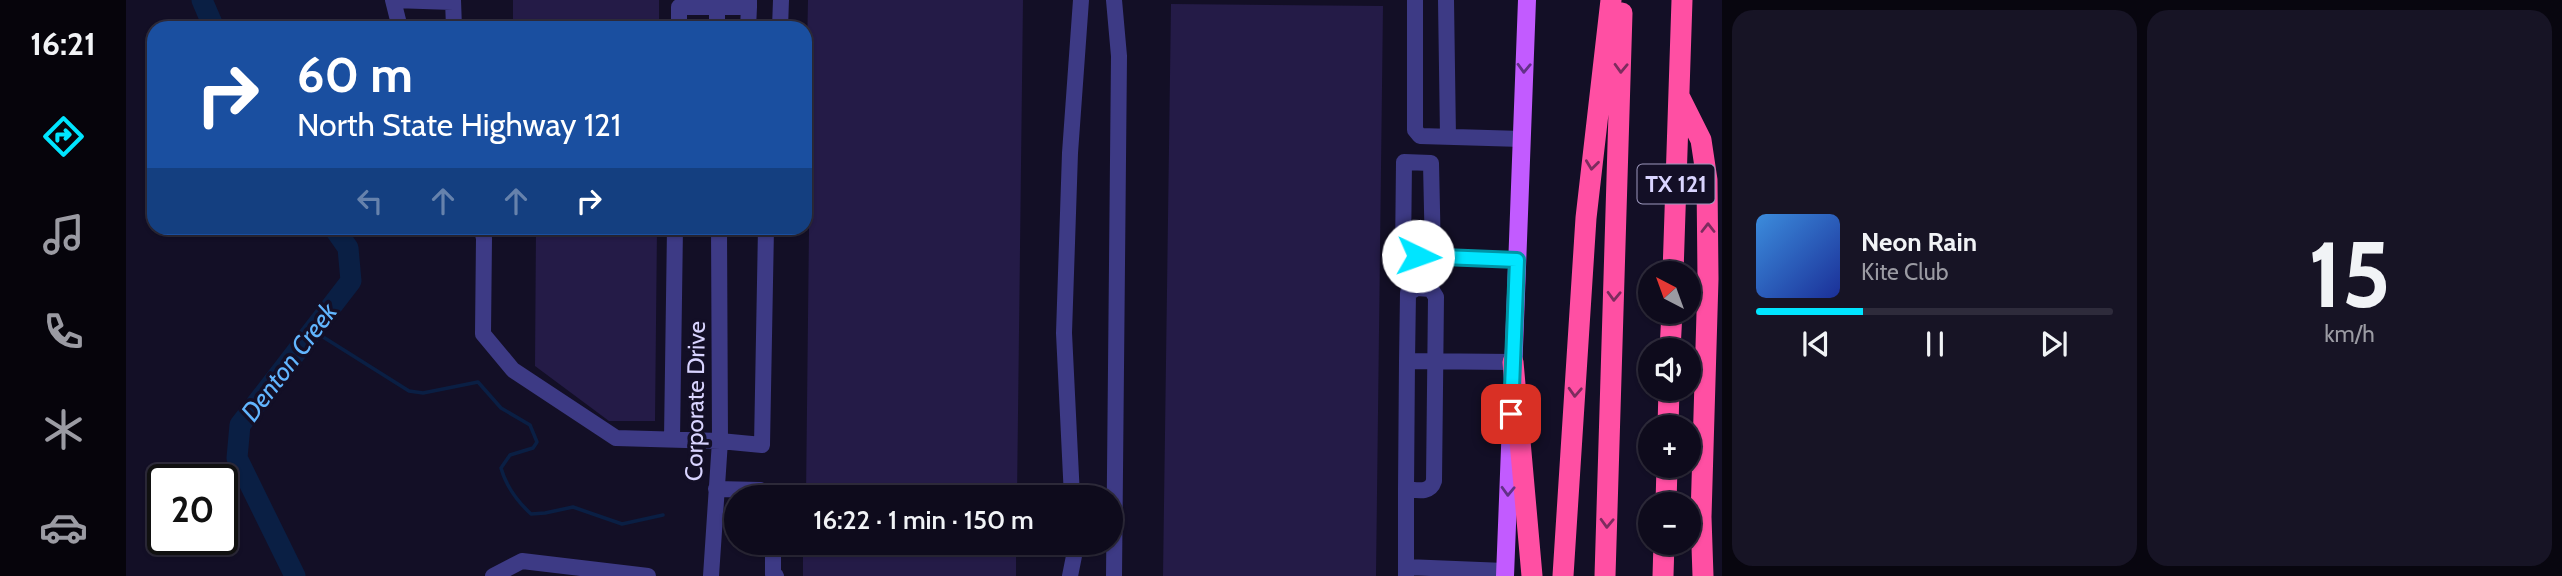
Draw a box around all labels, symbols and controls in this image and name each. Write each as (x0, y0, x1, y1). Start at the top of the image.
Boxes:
text: 16:21 (30, 24, 96, 63)
text: 60 m (297, 45, 413, 104)
icon: right (182, 49, 273, 140)
one-way arrow (1517, 63, 1532, 74)
one-way arrow (1613, 63, 1628, 74)
text: North State Highway 121 (297, 105, 621, 144)
icon: directions (39, 112, 88, 161)
one-way arrow (1585, 160, 1600, 171)
road number: TX 121 (1638, 164, 1714, 204)
icon: left (351, 182, 389, 220)
icon: ahead (424, 182, 462, 220)
icon: ahead (497, 182, 535, 220)
icon: right (570, 182, 608, 220)
icon: music (39, 210, 88, 259)
position arrow (1381, 219, 1455, 293)
text: 15 (2308, 219, 2391, 330)
one-way arrow (1700, 222, 1716, 232)
text: Neon Rain (1861, 226, 1977, 258)
text: Kite Club (1861, 258, 1948, 286)
north arrow (1638, 261, 1701, 324)
map controls (1638, 261, 1701, 555)
one-way arrow (1606, 290, 1621, 301)
water label: Denton Creek (234, 296, 344, 428)
icon: phone (39, 307, 88, 356)
text: km/h (2324, 320, 2375, 348)
street label: Corporate Drive (679, 321, 711, 481)
icon: previous (1797, 325, 1835, 363)
icon: pause (1916, 325, 1954, 363)
icon: next (2035, 325, 2073, 363)
button: sound (1638, 338, 1701, 401)
pin (1481, 384, 1541, 444)
one-way arrow (1568, 387, 1583, 398)
icon: arrive (1492, 395, 1530, 433)
icon: climate (39, 405, 88, 454)
button: + (1638, 415, 1701, 478)
speed limit sign: 20 (147, 464, 238, 555)
one-way arrow (1501, 486, 1516, 497)
button: − (1638, 492, 1701, 555)
icon: car (39, 503, 88, 552)
text: 16:22 · 1 min · 150 m (813, 504, 1034, 536)
one-way arrow (1599, 518, 1615, 529)

